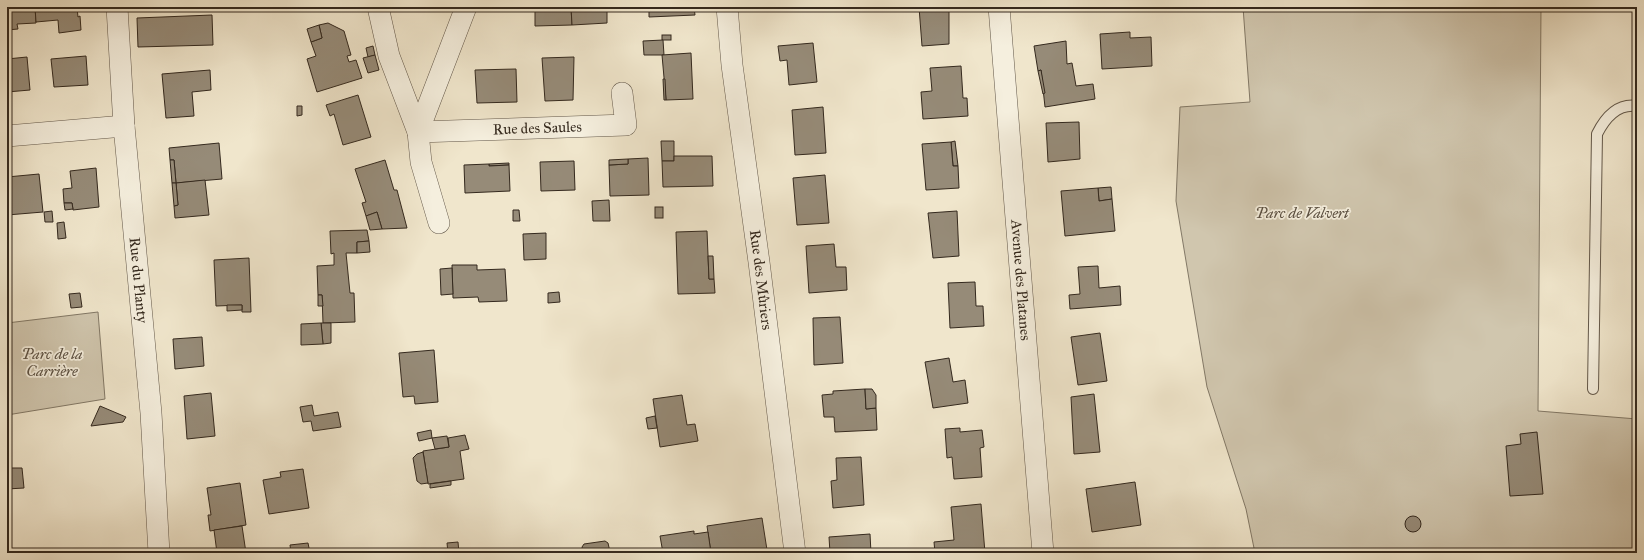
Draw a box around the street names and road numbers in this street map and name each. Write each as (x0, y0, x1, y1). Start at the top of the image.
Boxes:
street label: Rue des Saules (493, 117, 582, 138)
street label: Avenue des Platanes (1007, 218, 1035, 341)
street label: Rue des Mûriers (746, 229, 776, 331)
street label: Rue du Planty (126, 236, 152, 325)

